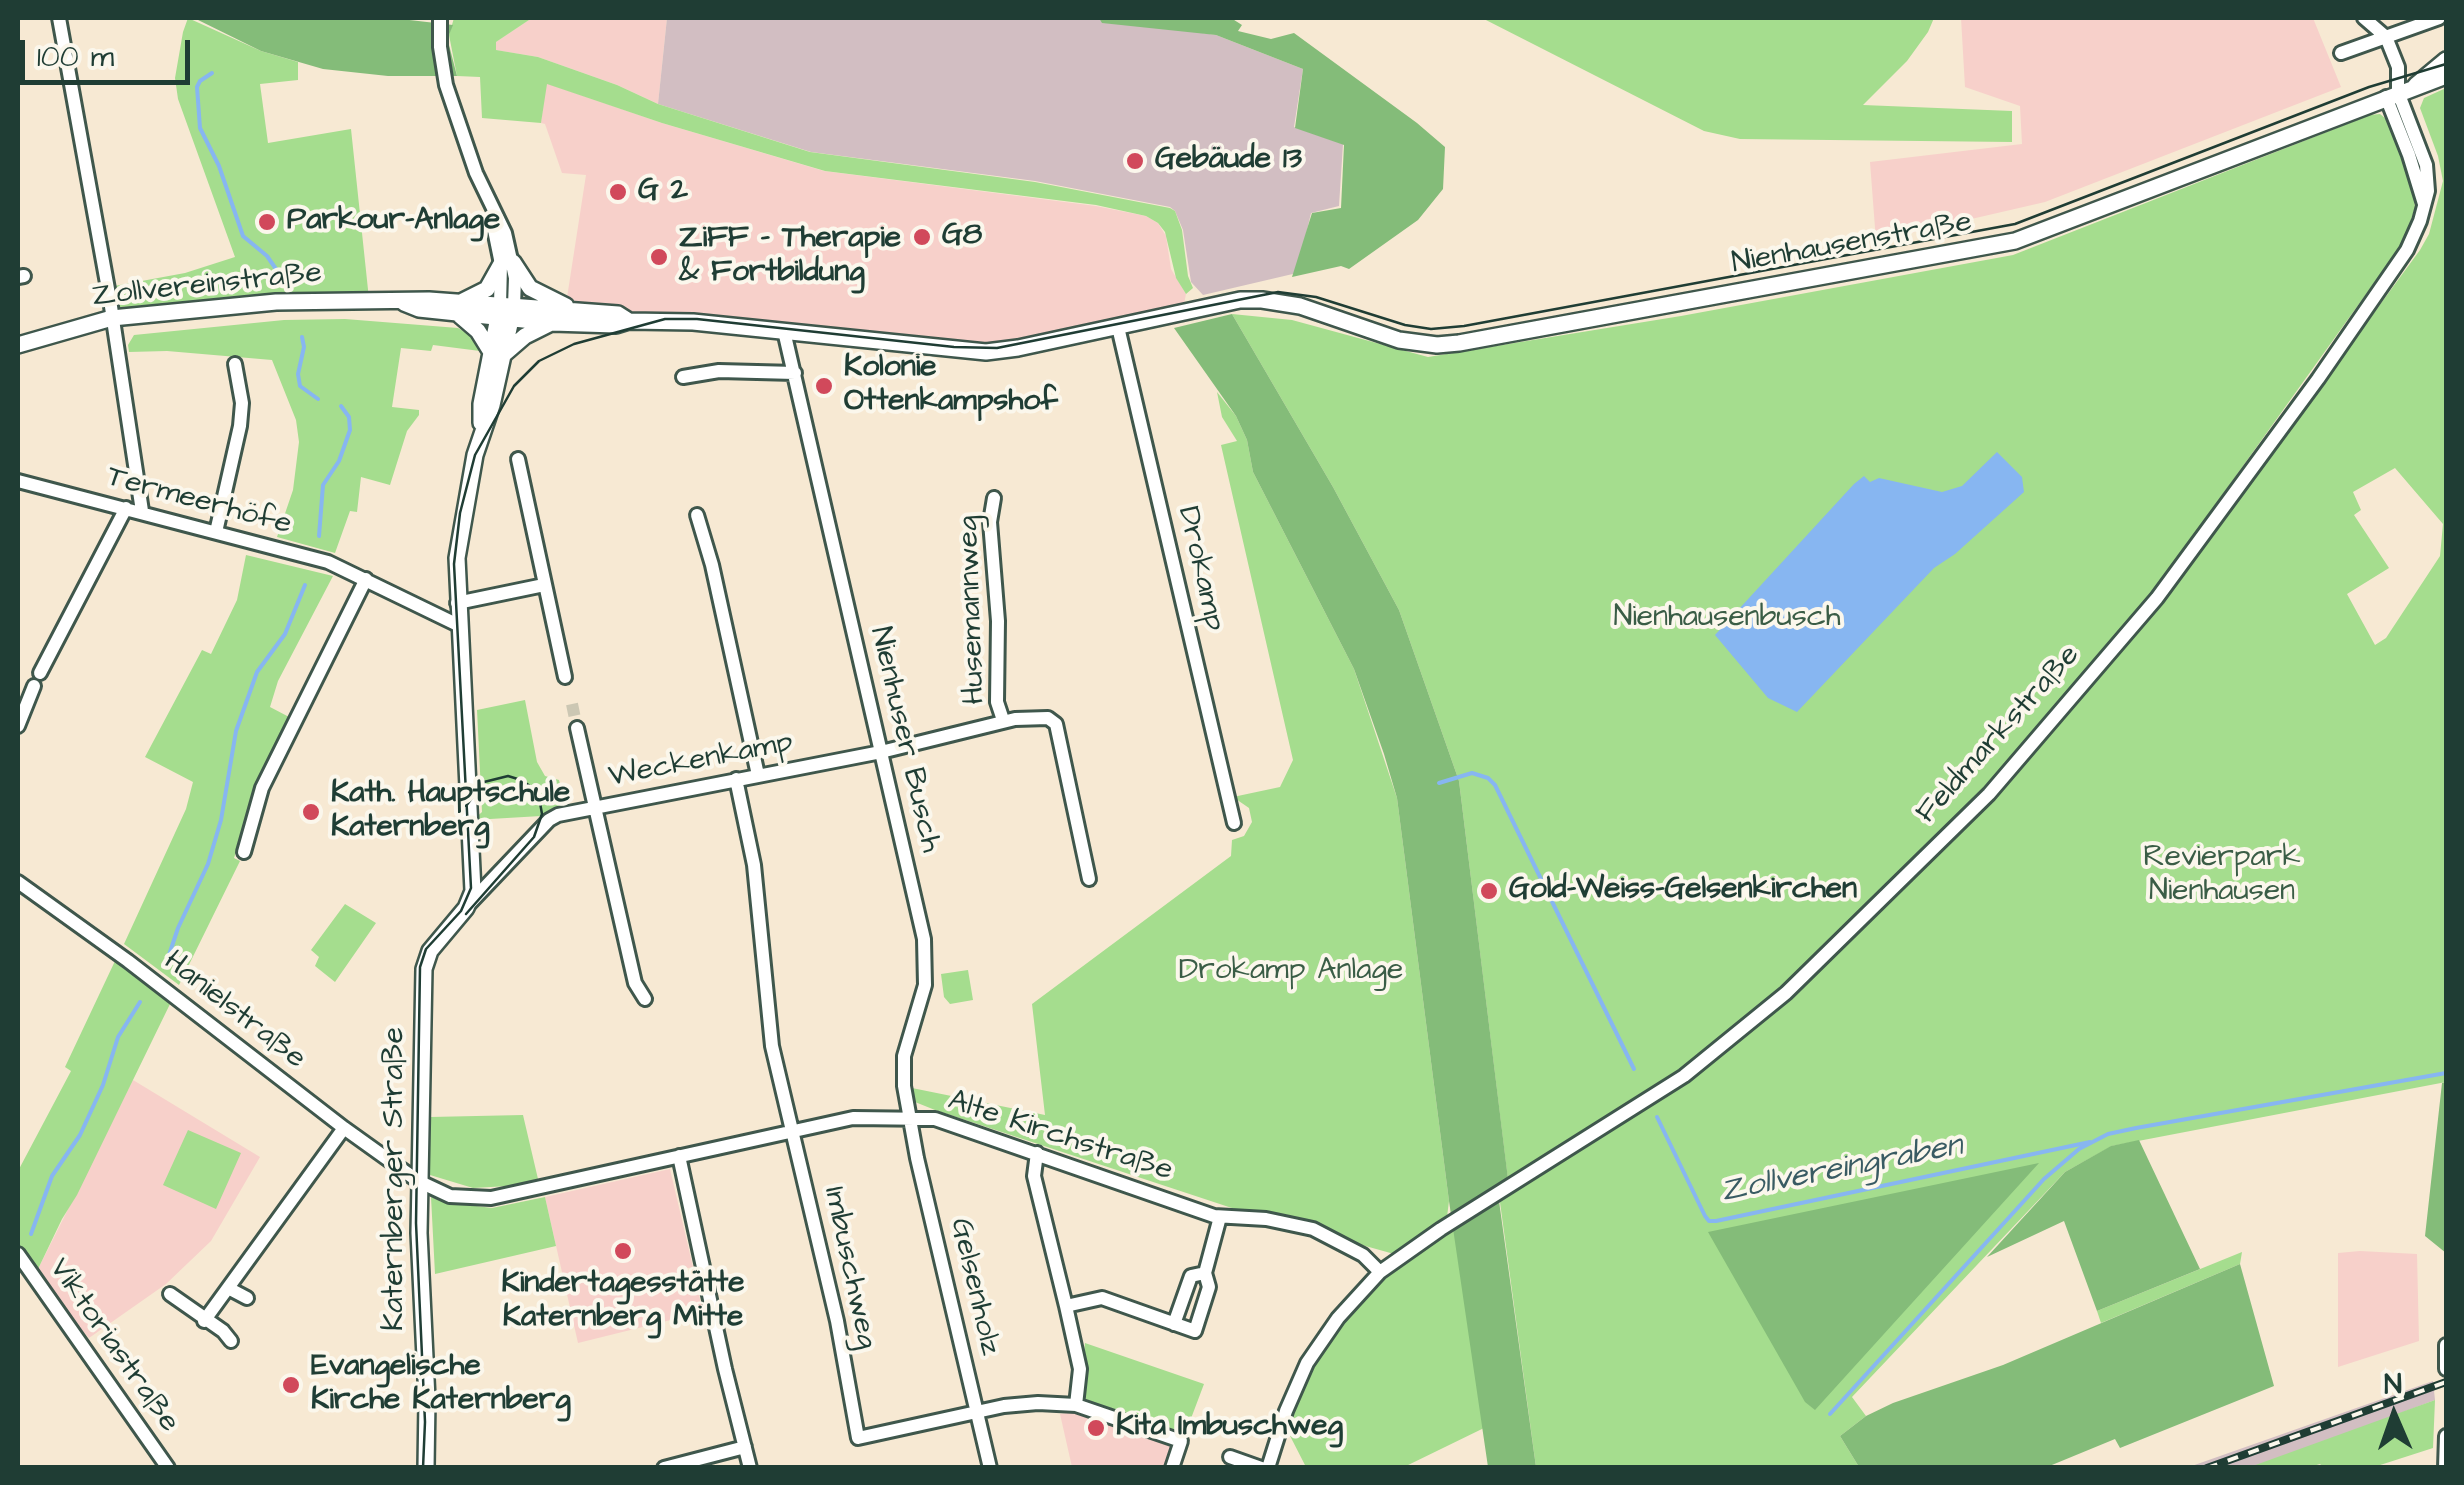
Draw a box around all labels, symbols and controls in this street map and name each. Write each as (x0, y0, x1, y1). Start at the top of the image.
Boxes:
scale bar (25, 20, 195, 82)
text: 100 m (37, 36, 114, 78)
place label: Gebäude 13 (1155, 143, 1302, 179)
marker: Gebäude 13 (1124, 150, 1146, 172)
place label: G 2 (638, 174, 688, 210)
marker: G 2 (607, 181, 629, 203)
place label: Parkour-Anlage (287, 204, 500, 240)
street label: Nienhausenstraße (1729, 205, 1975, 283)
marker: Parkour-Anlage (256, 211, 278, 233)
place label: G8 (942, 219, 982, 255)
place label: ZiFF - Therapie & Fortbildung (679, 222, 901, 292)
marker: G8 (911, 226, 933, 248)
marker: ZiFF - Therapie & Fortbildung (648, 246, 670, 268)
street label: Zollvereinstraße (90, 256, 324, 316)
place label: Kolonie Ottenkampshof (844, 351, 1058, 422)
marker: Kolonie Ottenkampshof (813, 375, 835, 397)
street label: Termeerhöfe (103, 460, 295, 544)
street label: Drokamp (1168, 503, 1232, 635)
street label: Husemannweg (952, 515, 994, 705)
park label: Nienhausenbusch (1613, 601, 1841, 637)
street label: Nienhuser Busch (861, 624, 947, 856)
street label: Feldmarkstraße (1910, 639, 2088, 831)
street label: Weckenkamp (606, 726, 796, 796)
place label: Kath. Hauptschule Katernberg (331, 777, 570, 848)
marker: Kath. Hauptschule Katernberg (300, 801, 322, 823)
park label: Revierpark Nienhausen (2143, 841, 2301, 912)
place label: Gold-Weiss-Gelsenkirchen (1509, 873, 1857, 909)
marker: Gold-Weiss-Gelsenkirchen (1478, 880, 1500, 902)
street label: Hanielstraße (156, 944, 312, 1078)
park label: Drokamp Anlage (1179, 954, 1403, 990)
street label: Katernberger Straße (378, 1027, 414, 1331)
street label: Alte Kirchstraße (943, 1084, 1177, 1190)
water label: Zollvereingraben (1718, 1128, 1966, 1212)
street label: Imbuschweg (814, 1184, 884, 1352)
street label: Gelsenholz (941, 1215, 1007, 1359)
marker: Kindertagesstätte Katernberg Mitte (612, 1240, 634, 1262)
street label: Viktoriastraße (40, 1252, 186, 1440)
place label: Kindertagesstätte Katernberg Mitte (502, 1267, 744, 1338)
place label: Evangelische Kirche Katernberg (311, 1350, 571, 1420)
north arrow (2344, 1365, 2444, 1465)
text: N (2383, 1365, 2402, 1404)
marker: Evangelische Kirche Katernberg (280, 1374, 302, 1396)
place label: Kita Imbuschweg (1116, 1410, 1343, 1446)
marker: Kita Imbuschweg (1085, 1417, 1107, 1439)

